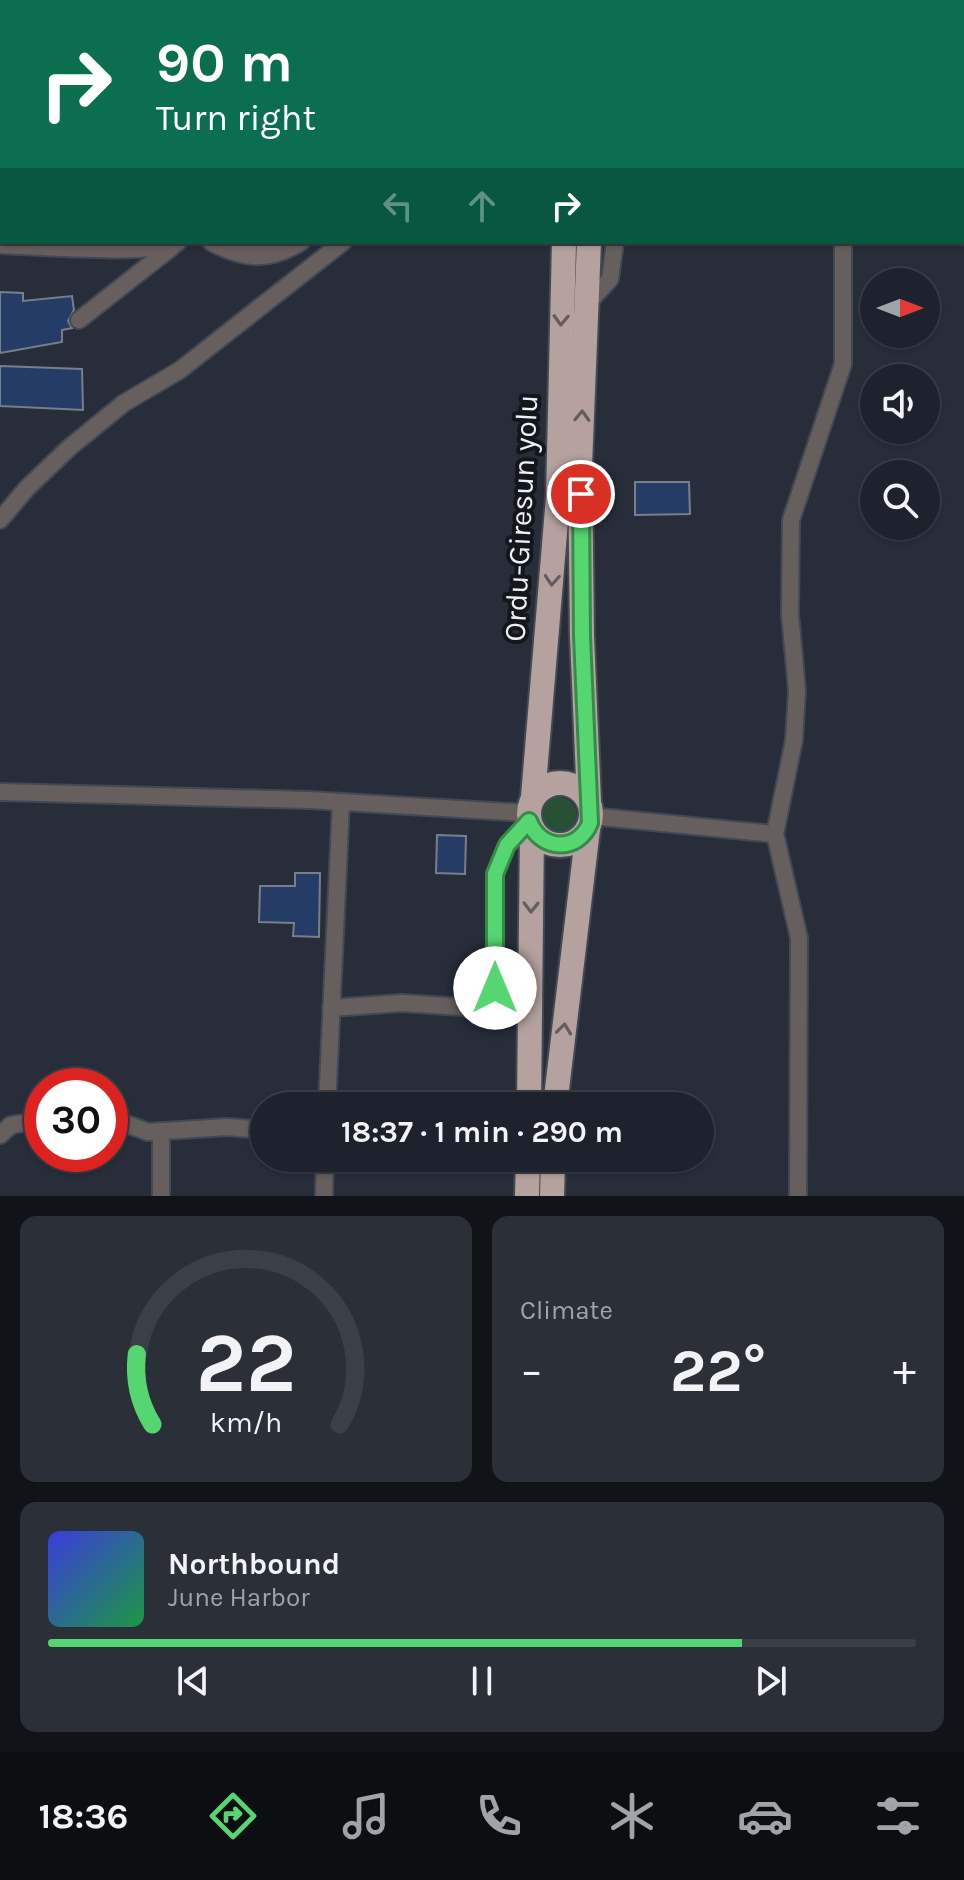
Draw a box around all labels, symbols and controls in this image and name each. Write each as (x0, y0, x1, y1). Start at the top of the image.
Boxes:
text: 90 m (156, 30, 293, 95)
icon: right (24, 32, 128, 136)
text: Turn right (156, 97, 316, 139)
icon: left (376, 184, 420, 228)
icon: ahead (460, 184, 504, 228)
icon: right (544, 184, 588, 228)
north arrow (860, 268, 940, 348)
map controls (860, 268, 940, 540)
one-way arrow (553, 314, 570, 327)
button: sound (860, 364, 940, 444)
street label: Ordu-Giresun yolu (497, 394, 545, 642)
one-way arrow (574, 409, 591, 422)
pin (547, 460, 615, 528)
button: search (860, 460, 940, 540)
icon: arrive (559, 472, 603, 516)
one-way arrow (544, 574, 561, 587)
one-way arrow (522, 901, 540, 914)
position arrow (453, 946, 537, 1030)
one-way arrow (556, 1022, 573, 1035)
speed limit sign: 30 (24, 1068, 128, 1172)
text: 18:37 · 1 min · 290 m (341, 1114, 623, 1150)
text: Climate (520, 1295, 613, 1326)
text: 22 (196, 1315, 296, 1412)
text: 22° (670, 1336, 766, 1406)
text: − (520, 1345, 543, 1396)
text: + (893, 1345, 916, 1396)
text: km/h (210, 1406, 282, 1439)
text: Northbound (168, 1546, 340, 1582)
text: June Harbor (168, 1582, 310, 1613)
icon: previous (171, 1659, 215, 1703)
icon: pause (460, 1659, 504, 1703)
icon: next (749, 1659, 793, 1703)
icon: directions (205, 1788, 261, 1844)
icon: music (338, 1788, 394, 1844)
icon: phone (471, 1788, 527, 1844)
icon: climate (604, 1788, 660, 1844)
icon: car (737, 1788, 793, 1844)
icon: filters (870, 1788, 926, 1844)
text: 18:36 (38, 1795, 128, 1837)

